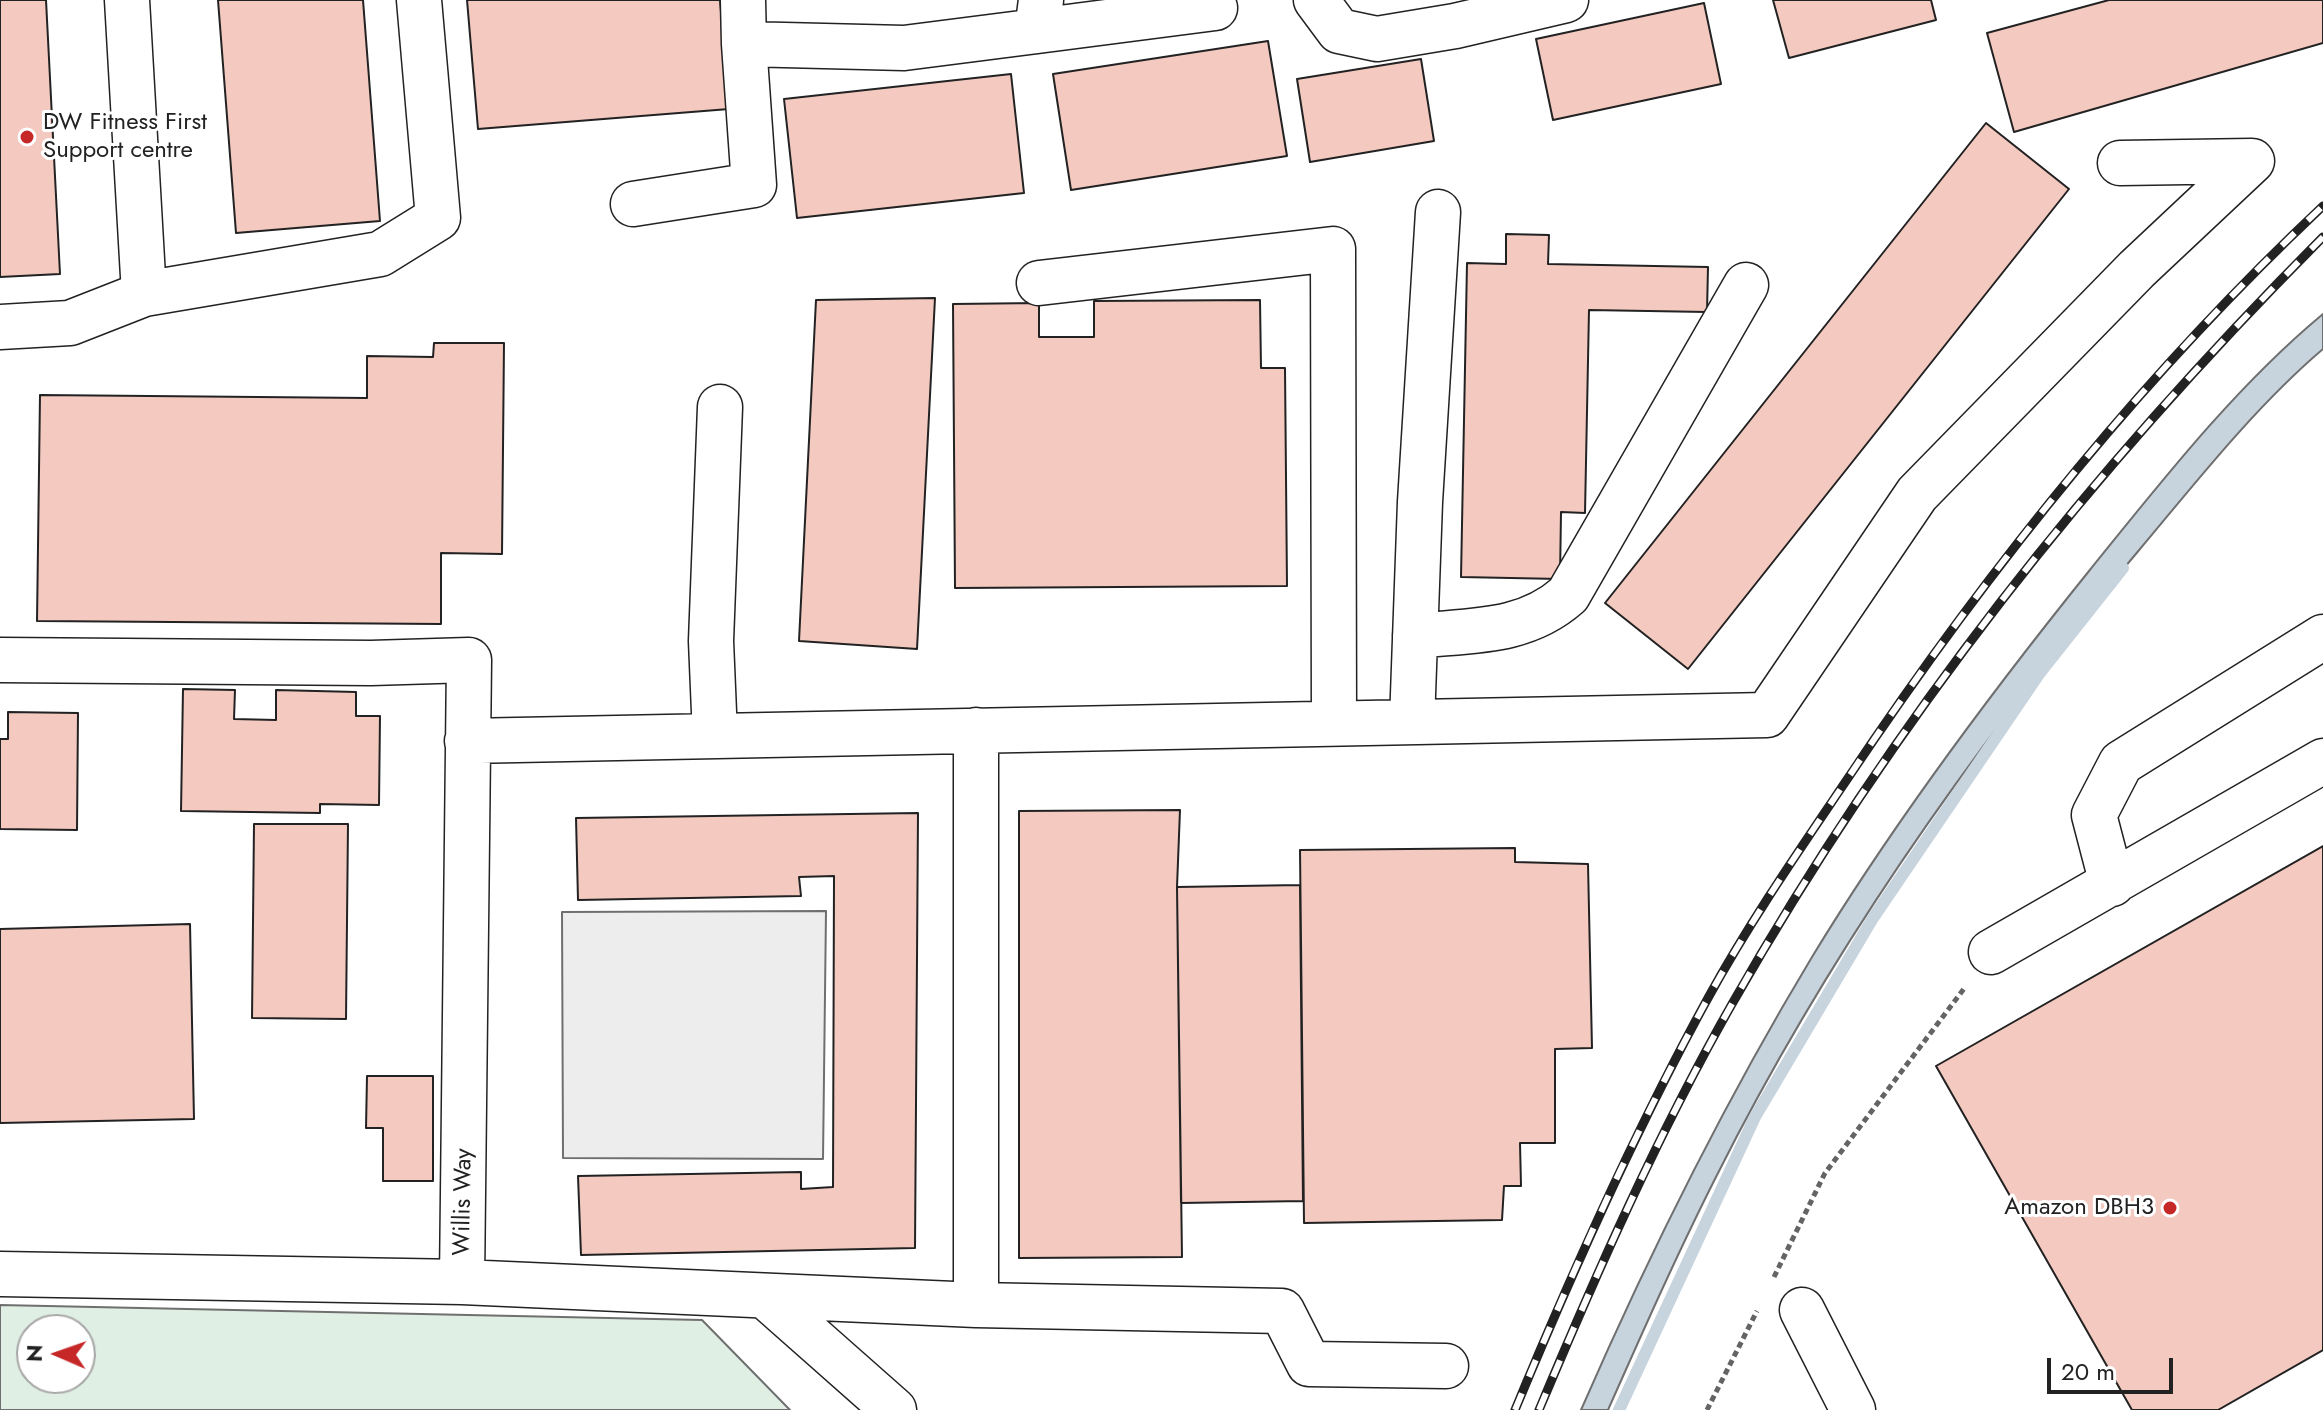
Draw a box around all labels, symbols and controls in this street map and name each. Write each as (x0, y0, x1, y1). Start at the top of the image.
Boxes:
place label: DW Fitness First Support centre (43, 109, 207, 165)
marker: DW Fitness First Support centre (18, 128, 36, 146)
street label: Willis Way (449, 1148, 479, 1256)
place label: Amazon DBH3 (2004, 1194, 2154, 1222)
marker: Amazon DBH3 (2161, 1199, 2179, 1217)
north arrow (16, 1314, 96, 1394)
scale bar (2051, 1342, 2177, 1392)
text: N (18, 1344, 50, 1363)
text: 20 m (2061, 1354, 2115, 1389)

